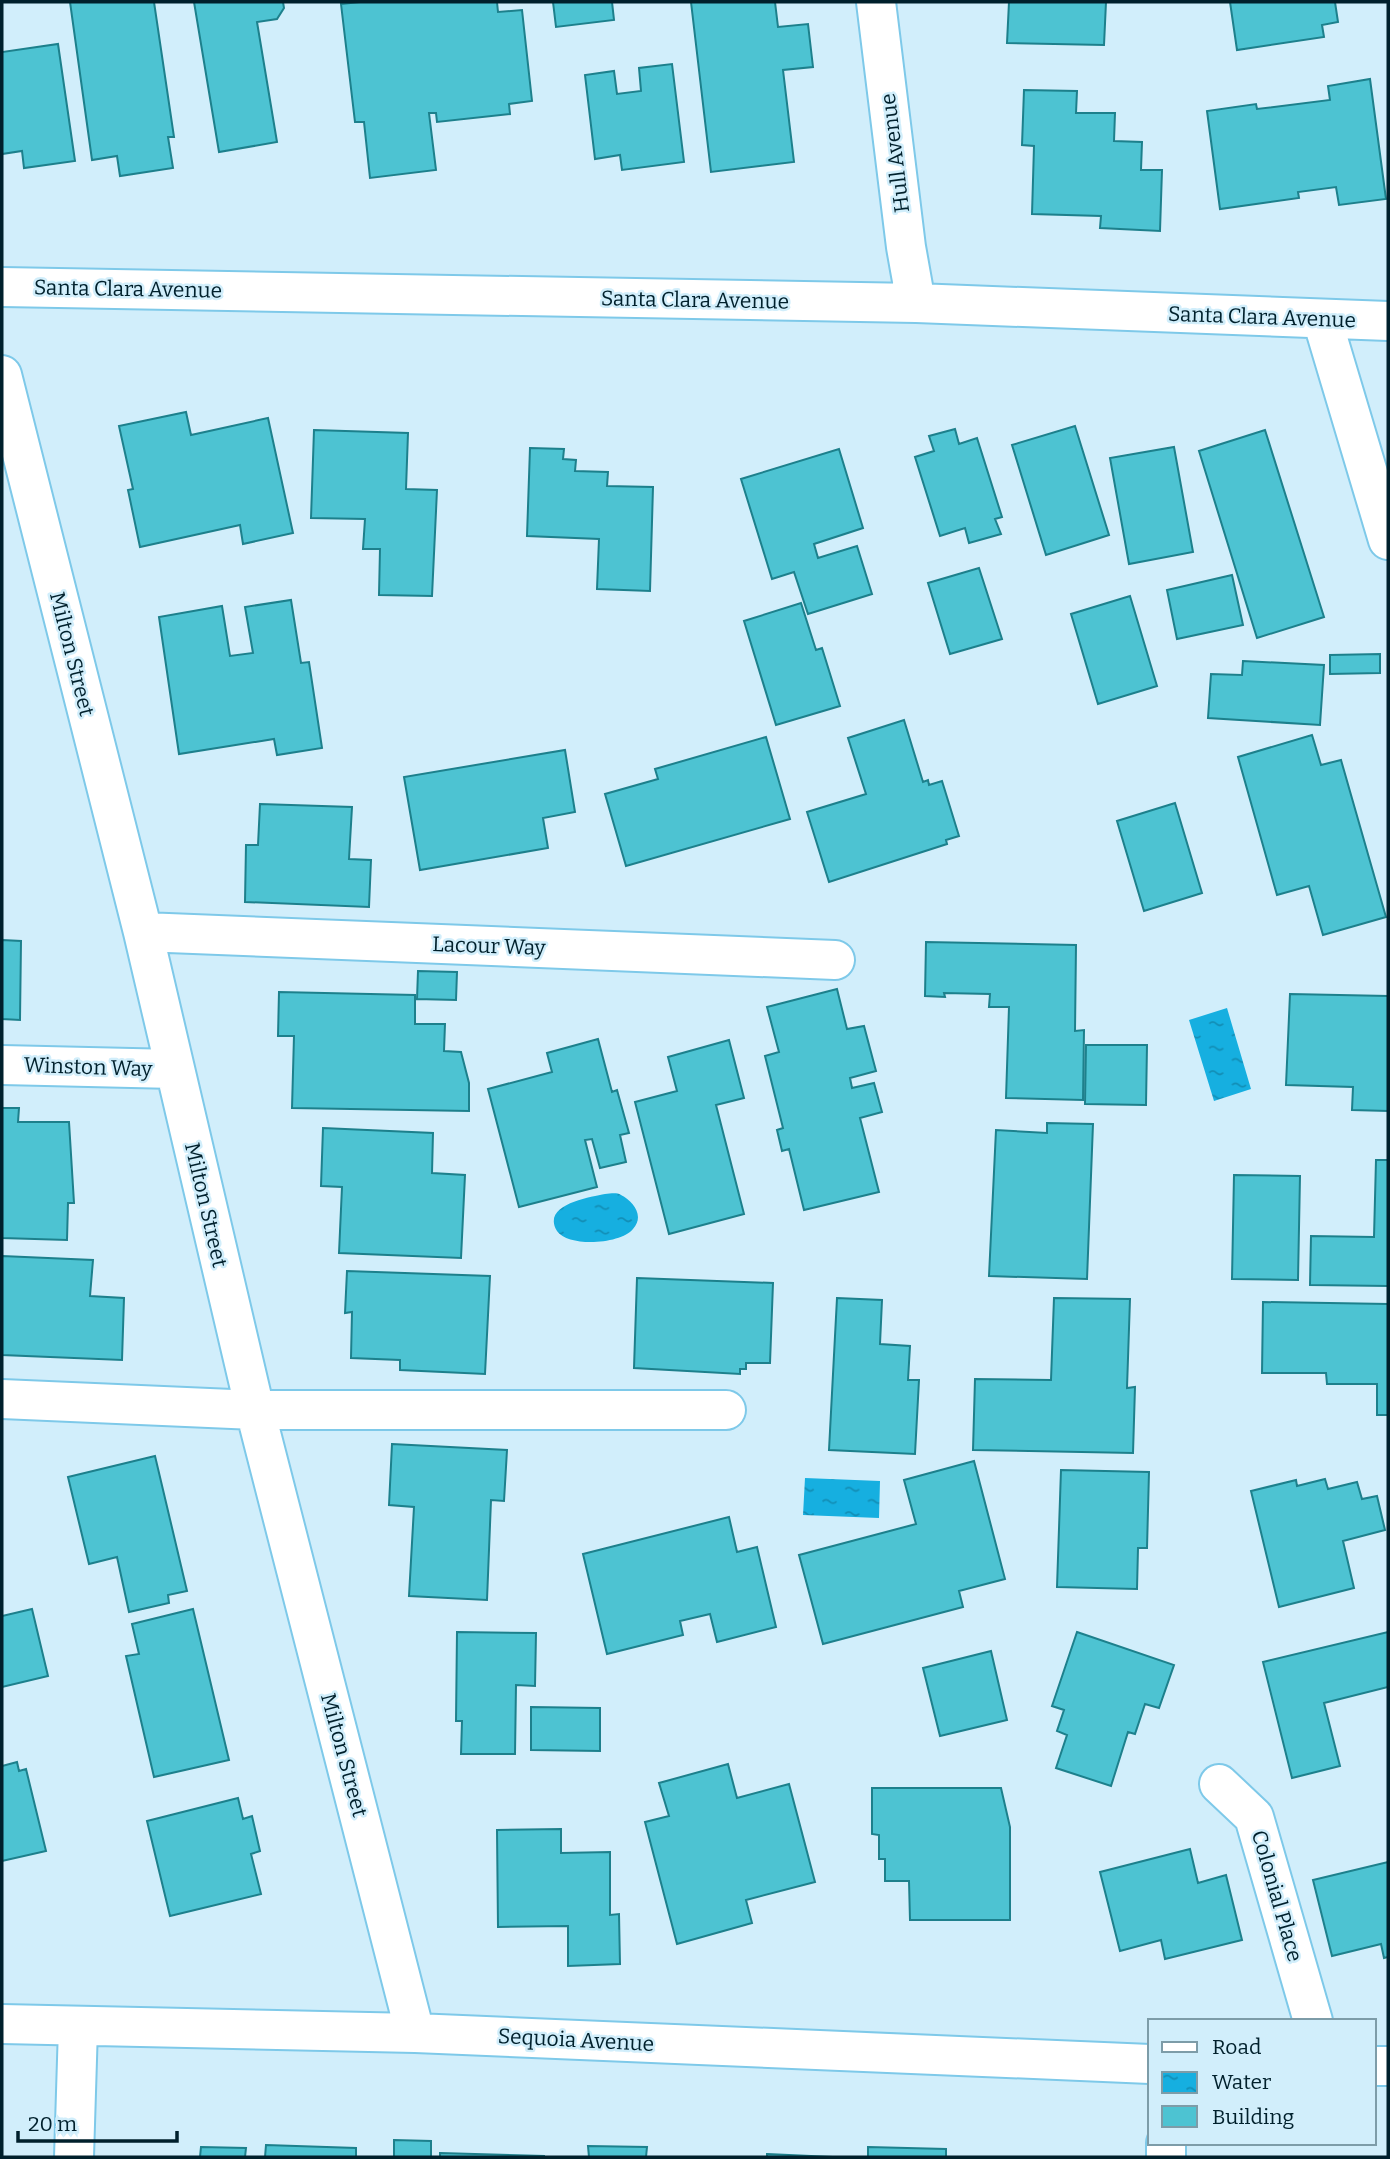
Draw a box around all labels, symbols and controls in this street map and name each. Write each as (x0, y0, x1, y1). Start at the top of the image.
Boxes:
street label: Hull Avenue (875, 92, 915, 214)
street label: Santa Clara Avenue (34, 274, 222, 304)
street label: Santa Clara Avenue (601, 285, 789, 315)
street label: Santa Clara Avenue (1167, 301, 1357, 333)
street label: Milton Street (44, 589, 100, 719)
street label: Lacour Way (432, 931, 547, 961)
street label: Winston Way (23, 1052, 154, 1082)
street label: Milton Street (179, 1140, 233, 1270)
street label: Milton Street (315, 1690, 373, 1820)
street label: Colonial Place (1246, 1827, 1308, 1965)
legend (1148, 2019, 1376, 2145)
street label: Sequoia Avenue (497, 2023, 655, 2057)
text: Road (1212, 2034, 1261, 2060)
text: Water (1212, 2069, 1271, 2095)
scale bar (18, 2100, 177, 2144)
text: Building (1212, 2104, 1295, 2130)
text: 20 m (28, 2111, 77, 2137)

